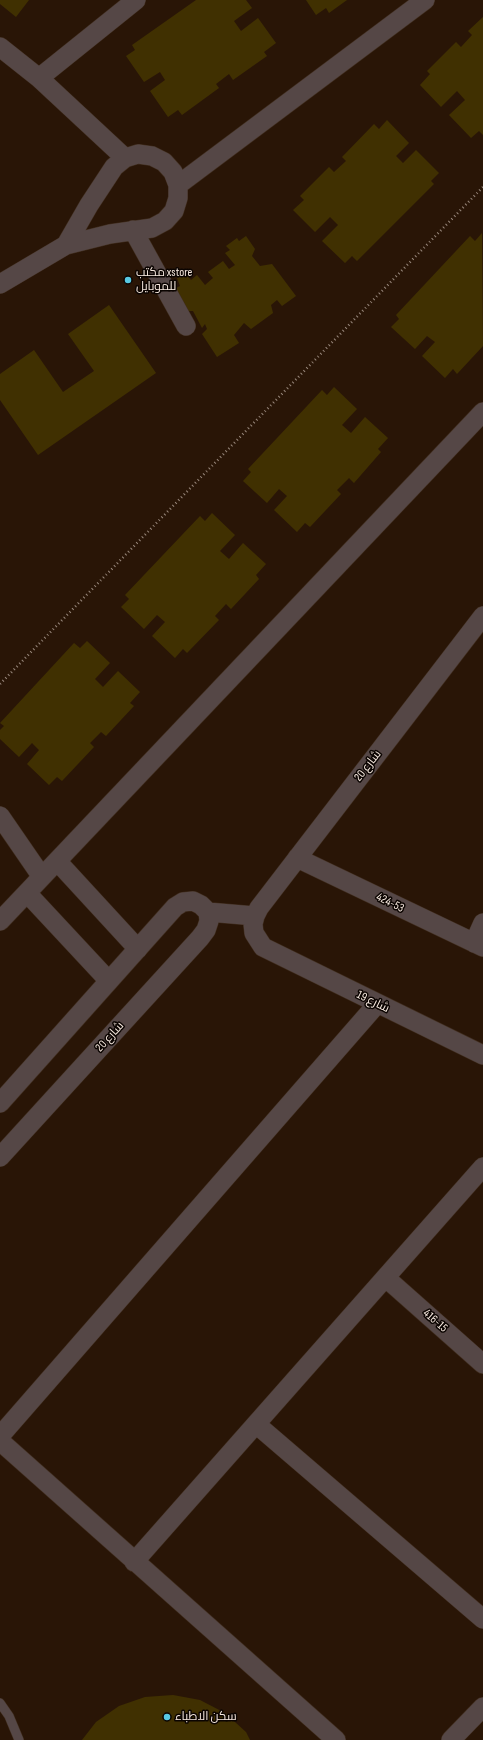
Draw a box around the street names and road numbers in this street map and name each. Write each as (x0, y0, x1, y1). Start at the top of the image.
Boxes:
street label: شارع 20 (351, 748, 385, 784)
street label: 424-53 (374, 890, 406, 916)
street label: شارع 19 (354, 988, 392, 1016)
street label: شارع 20 (93, 1019, 127, 1055)
street label: 416-15 (420, 1306, 450, 1336)

